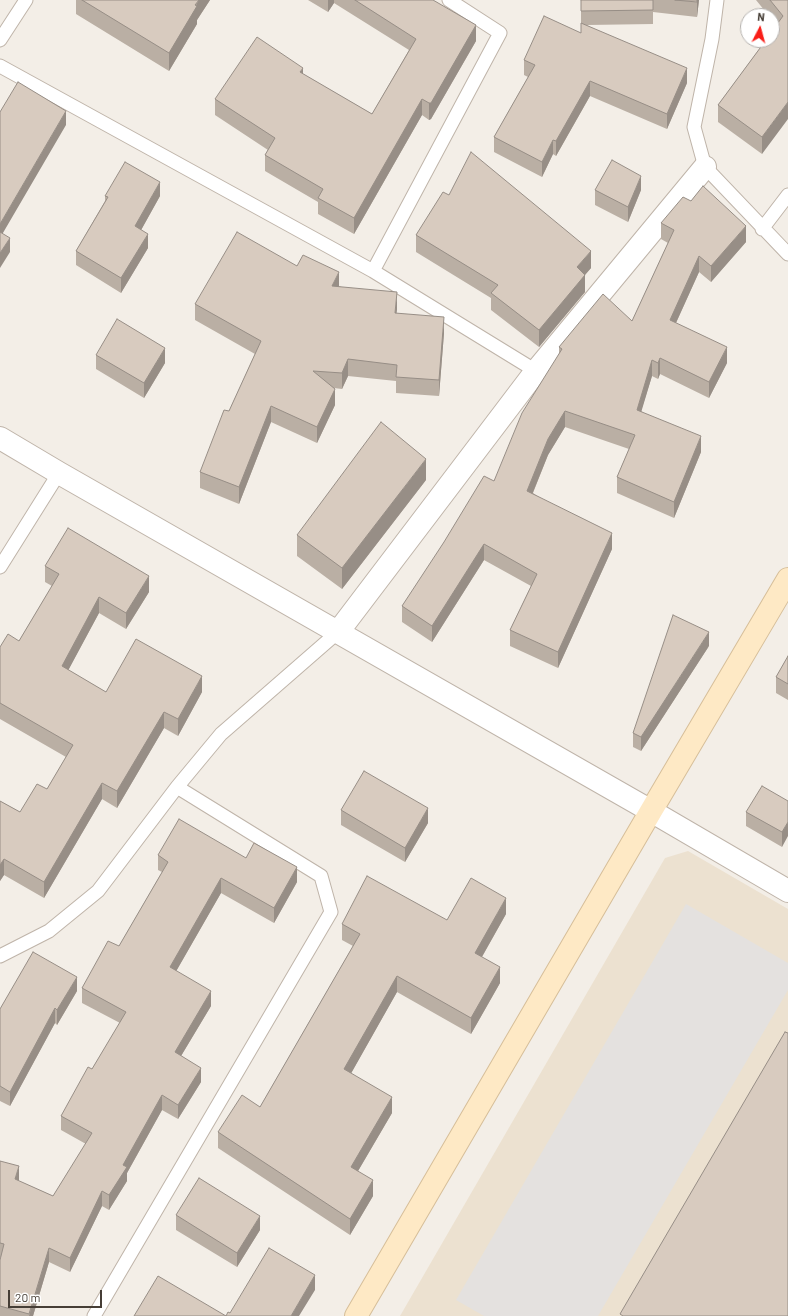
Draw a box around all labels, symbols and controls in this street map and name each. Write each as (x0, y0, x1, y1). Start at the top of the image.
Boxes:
north arrow (740, 8, 780, 48)
text: N (757, 10, 766, 23)
scale bar (10, 1282, 104, 1308)
text: 20 m (15, 1290, 41, 1304)

